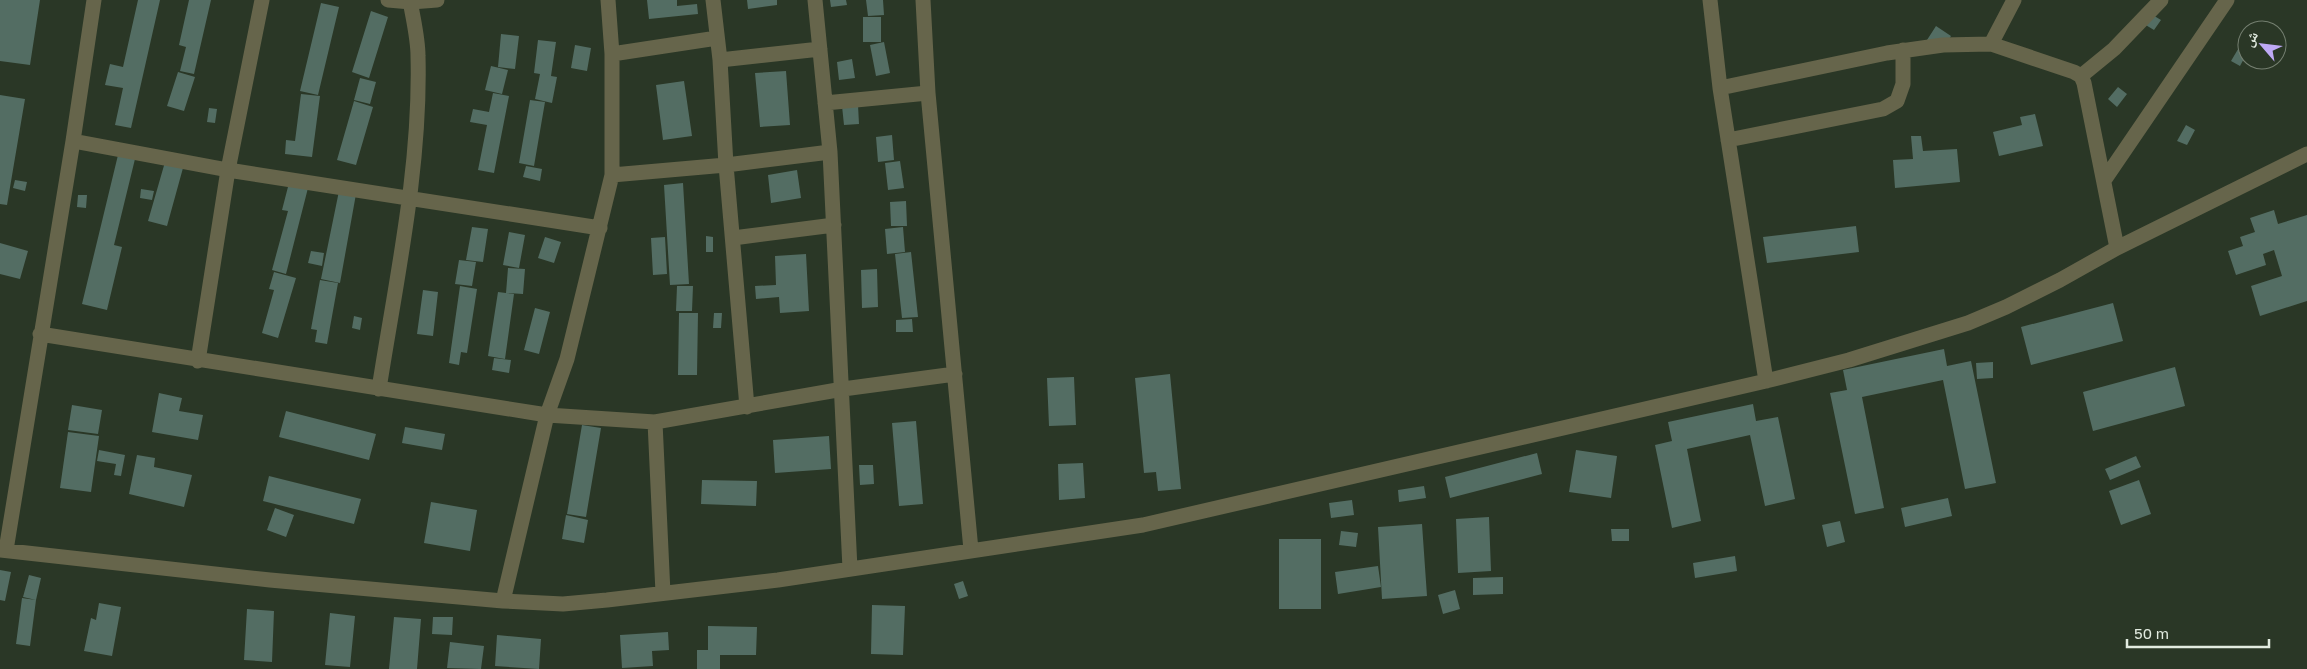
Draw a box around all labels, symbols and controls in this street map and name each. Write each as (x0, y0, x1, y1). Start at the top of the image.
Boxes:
north arrow (2237, 20, 2287, 70)
text: ش (2239, 28, 2262, 50)
scale bar (2127, 616, 2270, 648)
text: 50 m (2134, 624, 2169, 642)

